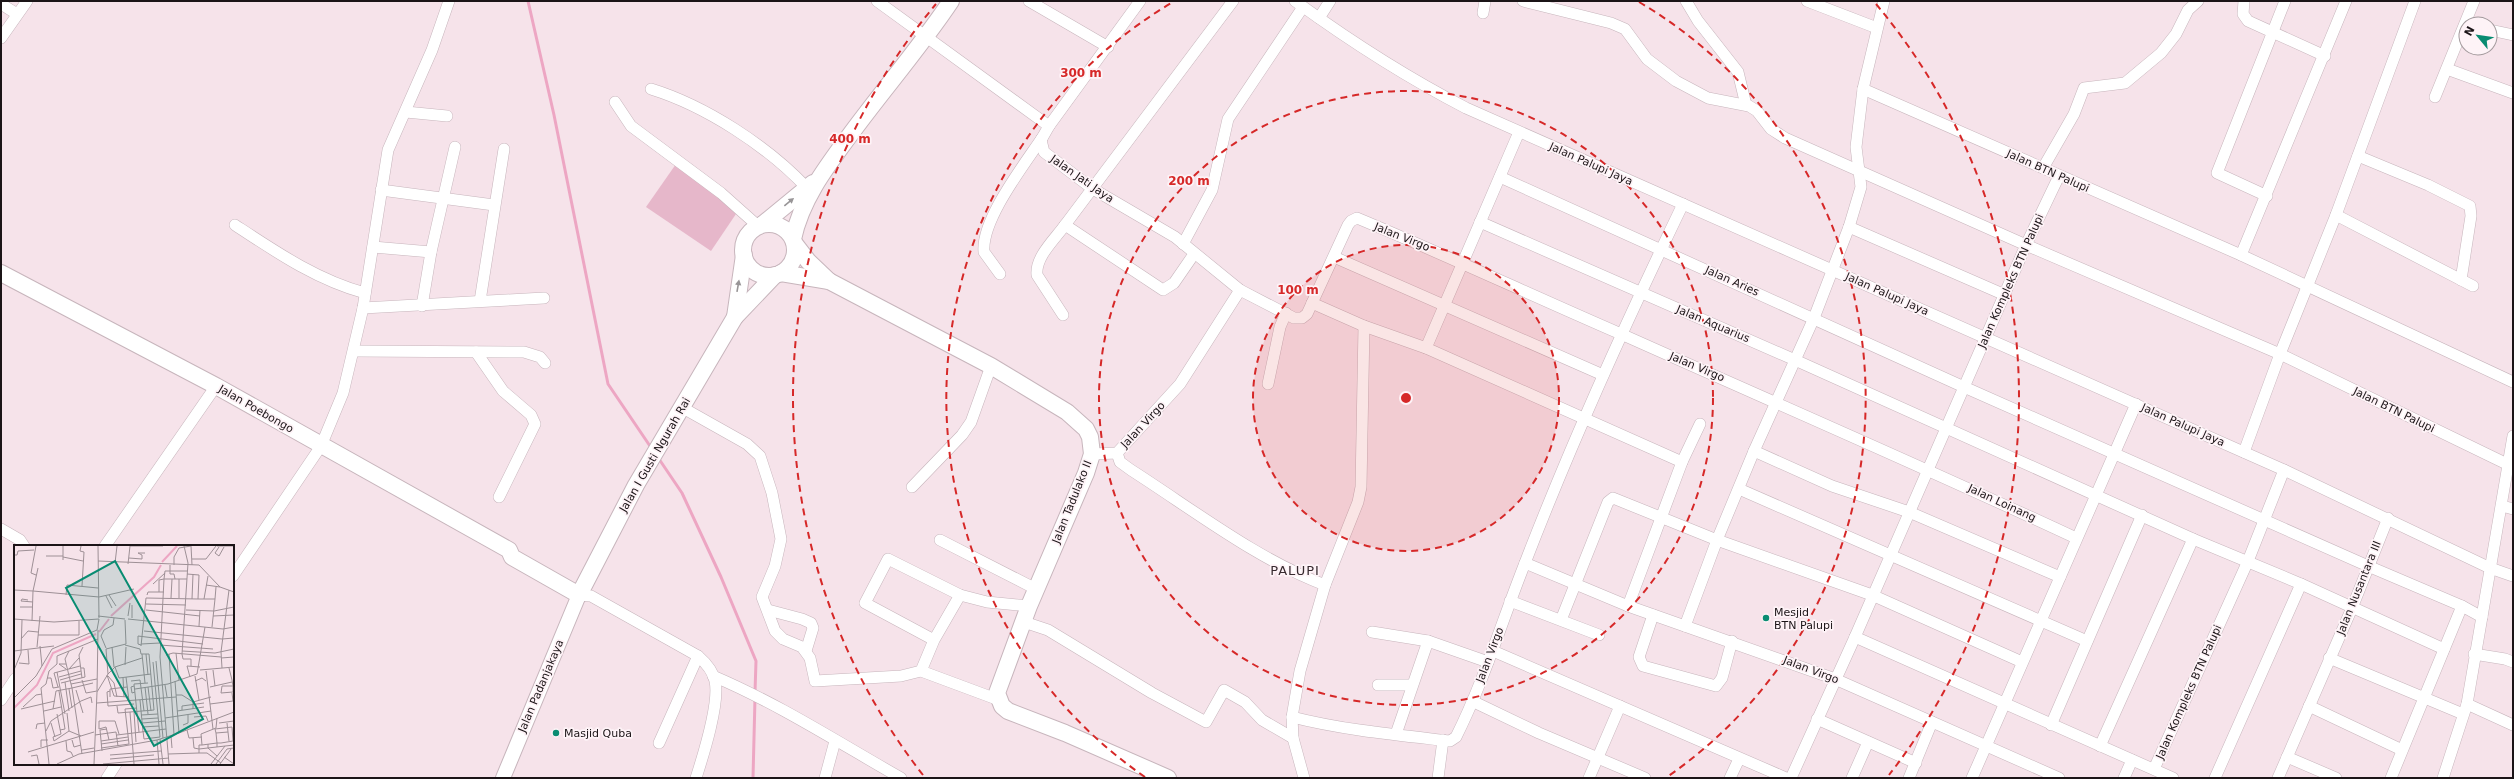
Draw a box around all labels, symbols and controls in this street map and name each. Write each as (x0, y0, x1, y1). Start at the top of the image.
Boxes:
north arrow (2458, 16, 2498, 56)
text: N (2462, 24, 2478, 39)
text: 300 m (1060, 66, 1102, 80)
text: 400 m (829, 132, 871, 146)
street label: Jalan Palupi Jaya (1546, 139, 1635, 188)
street label: Jalan BTN Palupi (2004, 147, 2091, 195)
street label: Jalan Jati Jaya (1047, 152, 1116, 206)
text: 200 m (1168, 174, 1210, 188)
one-way arrow (784, 198, 795, 207)
street label: Jalan Kompleks BTN Palupi (1975, 212, 2047, 351)
street label: Jalan Virgo (1371, 220, 1432, 254)
street label: Jalan Aries (1702, 263, 1761, 299)
street label: Jalan Palupi Jaya (1842, 269, 1931, 318)
one-way arrow (735, 280, 741, 292)
text: 100 m (1277, 283, 1319, 297)
street label: Jalan Aquarius (1673, 302, 1752, 345)
street label: Jalan Virgo (1667, 349, 1727, 385)
street label: Jalan Poebongo (215, 382, 296, 436)
street label: Jalan BTN Palupi (2350, 384, 2437, 435)
centre of rings (1399, 391, 1413, 405)
street label: Jalan I Gusti Ngurah Rai (616, 395, 693, 515)
street label: Jalan Virgo (1118, 399, 1168, 452)
street label: Jalan Palupi Jaya (2138, 400, 2227, 449)
street label: Jalan Tadulako II (1049, 459, 1095, 546)
street label: Jalan Loinang (1965, 481, 2038, 524)
street label: Jalan Nusantara III (2334, 539, 2384, 638)
inset map (14, 545, 234, 765)
district label: PALUPI (1270, 563, 1320, 578)
place label: Mesjid BTN Palupi (1774, 606, 1833, 632)
marker: Mesjid BTN Palupi (1761, 613, 1771, 623)
street label: Jalan Kompleks BTN Palupi (2153, 623, 2225, 762)
street label: Jalan Virgo (1473, 625, 1507, 686)
street label: Jalan Padanjakaya (515, 638, 566, 735)
street label: Jalan Virgo (1780, 653, 1841, 687)
place label: Masjid Quba (564, 727, 632, 740)
marker: Masjid Quba (551, 728, 561, 738)

